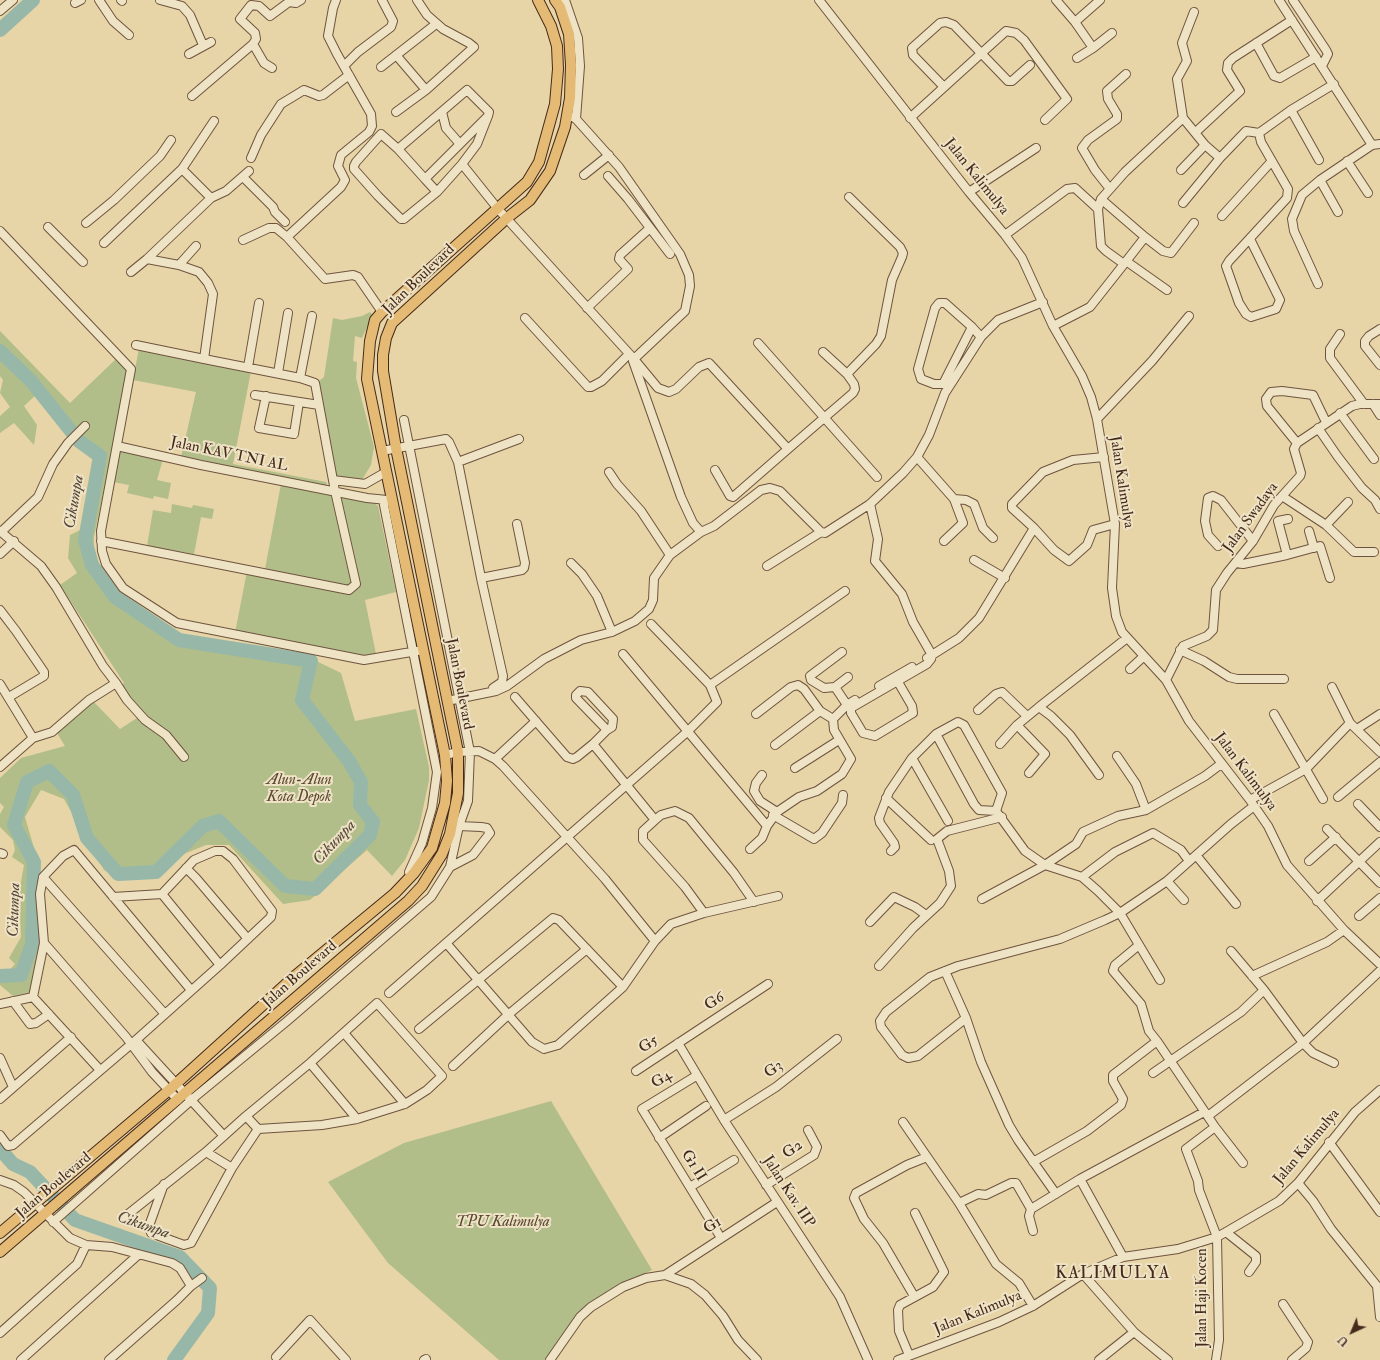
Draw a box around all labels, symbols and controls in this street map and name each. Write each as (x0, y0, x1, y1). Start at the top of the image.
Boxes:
street label: Jalan Kalimulya (940, 135, 1012, 219)
street label: Jalan Boulevard (379, 241, 459, 319)
street label: Jalan KAV TNI AL (169, 434, 289, 476)
street label: Jalan Kalimulya (1105, 435, 1137, 529)
water label: Cikumpa (61, 474, 89, 530)
street label: Jalan Swadaya (1219, 479, 1283, 557)
street label: Jalan Boulevard (441, 637, 477, 731)
street label: Jalan Kalimulya (1210, 729, 1280, 815)
park label: Alun-Alun Kota Depok (266, 772, 332, 807)
water label: Cikumpa (309, 817, 361, 869)
water label: Cikumpa (4, 883, 26, 937)
street label: Jalan Boulevard (259, 938, 341, 1012)
street label: G6 (702, 989, 728, 1015)
street label: G5 (636, 1032, 662, 1058)
street label: G3 (761, 1057, 787, 1083)
street label: G4 (648, 1067, 676, 1093)
street label: Jalan Kalimulya (1270, 1106, 1344, 1188)
street label: G2 (780, 1137, 806, 1163)
street label: G1 II (677, 1147, 709, 1185)
street label: Jalan Boulevard (13, 1149, 95, 1223)
street label: Jalan Kav. IIP (758, 1153, 818, 1231)
water label: Cikumpa (114, 1208, 172, 1244)
park label: TPU Kalimulya (456, 1214, 550, 1232)
street label: G1 (701, 1214, 725, 1238)
street label: Jalan Haji Kocen (1194, 1248, 1212, 1348)
district label: KALIMULYA (1055, 1264, 1171, 1284)
street label: Jalan Kalimulya (931, 1287, 1025, 1339)
north arrow (1332, 1312, 1372, 1352)
text: U (1335, 1333, 1351, 1349)

